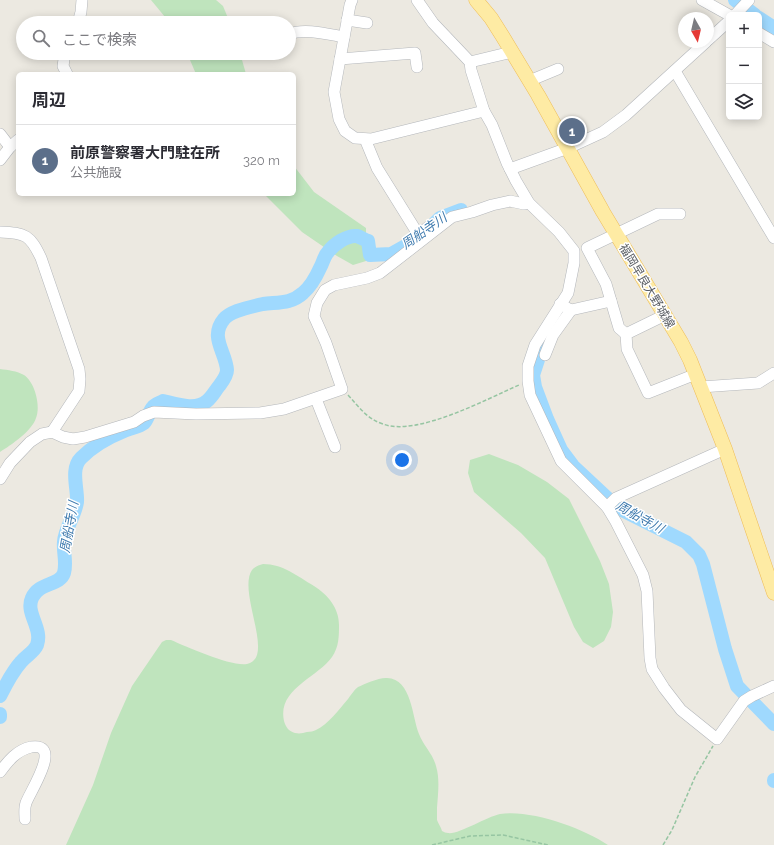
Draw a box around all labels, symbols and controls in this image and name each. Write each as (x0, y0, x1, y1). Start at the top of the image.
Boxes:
north arrow (678, 12, 714, 48)
map controls (726, 12, 762, 120)
button: + (726, 12, 762, 48)
search box (16, 16, 296, 60)
icon: search (30, 27, 52, 49)
text: ここで検索 (62, 31, 137, 49)
button: − (726, 48, 762, 84)
button: layers (726, 84, 762, 120)
text: 周辺 (32, 90, 66, 110)
pin: 1 (559, 116, 585, 146)
text: 前原警察署大門駐在所 (70, 144, 220, 162)
text: 1 (42, 153, 48, 168)
text: 320 m (243, 153, 280, 168)
text: 公共施設 (70, 165, 122, 180)
water label: 周船寺川 (398, 209, 451, 252)
street label: 福岡早良大野城線 (616, 241, 678, 331)
your location (392, 450, 412, 470)
water label: 周船寺川 (57, 498, 81, 554)
water label: 周船寺川 (614, 498, 668, 537)

